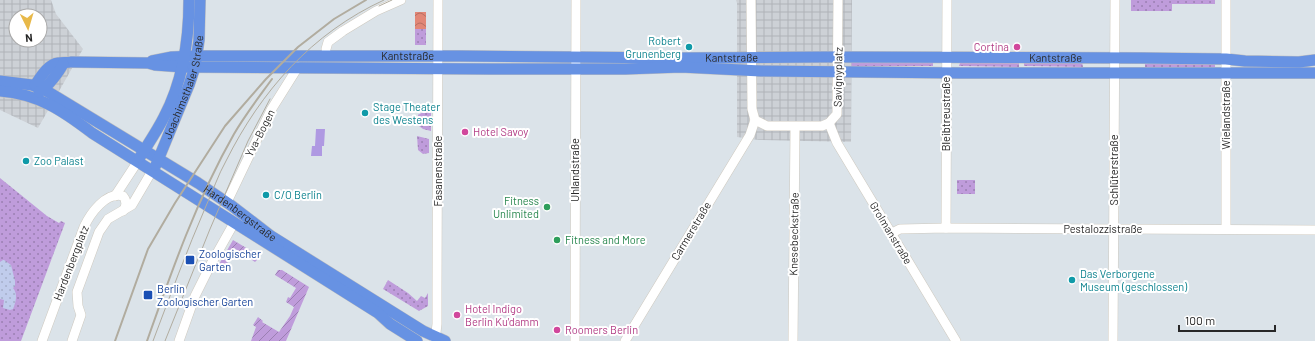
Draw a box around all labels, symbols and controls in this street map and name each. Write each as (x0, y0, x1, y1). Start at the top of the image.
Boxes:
north arrow (8, 8, 48, 48)
text: N (25, 32, 33, 45)
place label: Robert Grunenberg (625, 34, 681, 60)
street label: Joachimsthaler Straße (160, 35, 205, 141)
place label: Cortina (974, 40, 1009, 53)
marker: Robert Grunenberg (684, 42, 694, 52)
marker: Cortina (1012, 42, 1022, 52)
street label: Savignyplatz (830, 47, 845, 107)
street label: Kantstraße (381, 49, 434, 62)
street label: Kantstraße (705, 50, 758, 64)
street label: Kantstraße (1029, 51, 1082, 64)
street label: Bleibtreustraße (939, 77, 952, 151)
street label: Wielandstraße (1219, 80, 1232, 150)
place label: Stage Theater des Westens (373, 100, 440, 126)
street label: Yva-Bogen (242, 107, 277, 159)
marker: Stage Theater des Westens (360, 108, 370, 118)
place label: Hotel Savoy (473, 125, 528, 138)
marker: Hotel Savoy (460, 127, 470, 137)
street label: Schlüterstraße (1107, 134, 1120, 206)
street label: Fasanenstraße (431, 135, 444, 206)
street label: Uhlandstraße (568, 138, 581, 202)
place label: Zoo Palast (34, 154, 84, 167)
marker: Zoo Palast (21, 156, 31, 166)
street label: Hardenbergstraße (201, 182, 279, 244)
place label: C/O Berlin (274, 188, 322, 201)
marker: C/O Berlin (261, 190, 271, 200)
street label: Knesebeckstraße (786, 192, 801, 276)
place label: Fitness Unlimited (493, 194, 539, 220)
street label: Carmerstraße (668, 199, 713, 262)
street label: Grolmanstraße (868, 199, 915, 267)
marker: Fitness Unlimited (542, 202, 552, 212)
street label: Pestalozzistraße (1064, 222, 1143, 235)
street label: Hardenbergplatz (50, 223, 91, 302)
place label: Fitness and More (565, 233, 646, 246)
marker: Fitness and More (552, 235, 562, 245)
place label: Zoologischer Garten (199, 247, 261, 273)
marker: Zoologischer Garten (184, 254, 196, 266)
place label: Das Verborgene Museum (geschlossen) (1080, 267, 1187, 293)
marker: Das Verborgene Museum (geschlossen) (1067, 275, 1077, 285)
place label: Berlin Zoologischer Garten (157, 282, 253, 308)
marker: Berlin Zoologischer Garten (142, 289, 154, 301)
place label: Hotel Indigo Berlin Ku'damm (465, 302, 539, 328)
scale bar (1179, 307, 1275, 333)
marker: Hotel Indigo Berlin Ku'damm (452, 310, 462, 320)
text: 100 m (1185, 313, 1215, 327)
place label: Roomers Berlin (565, 323, 638, 336)
marker: Roomers Berlin (552, 325, 562, 335)

